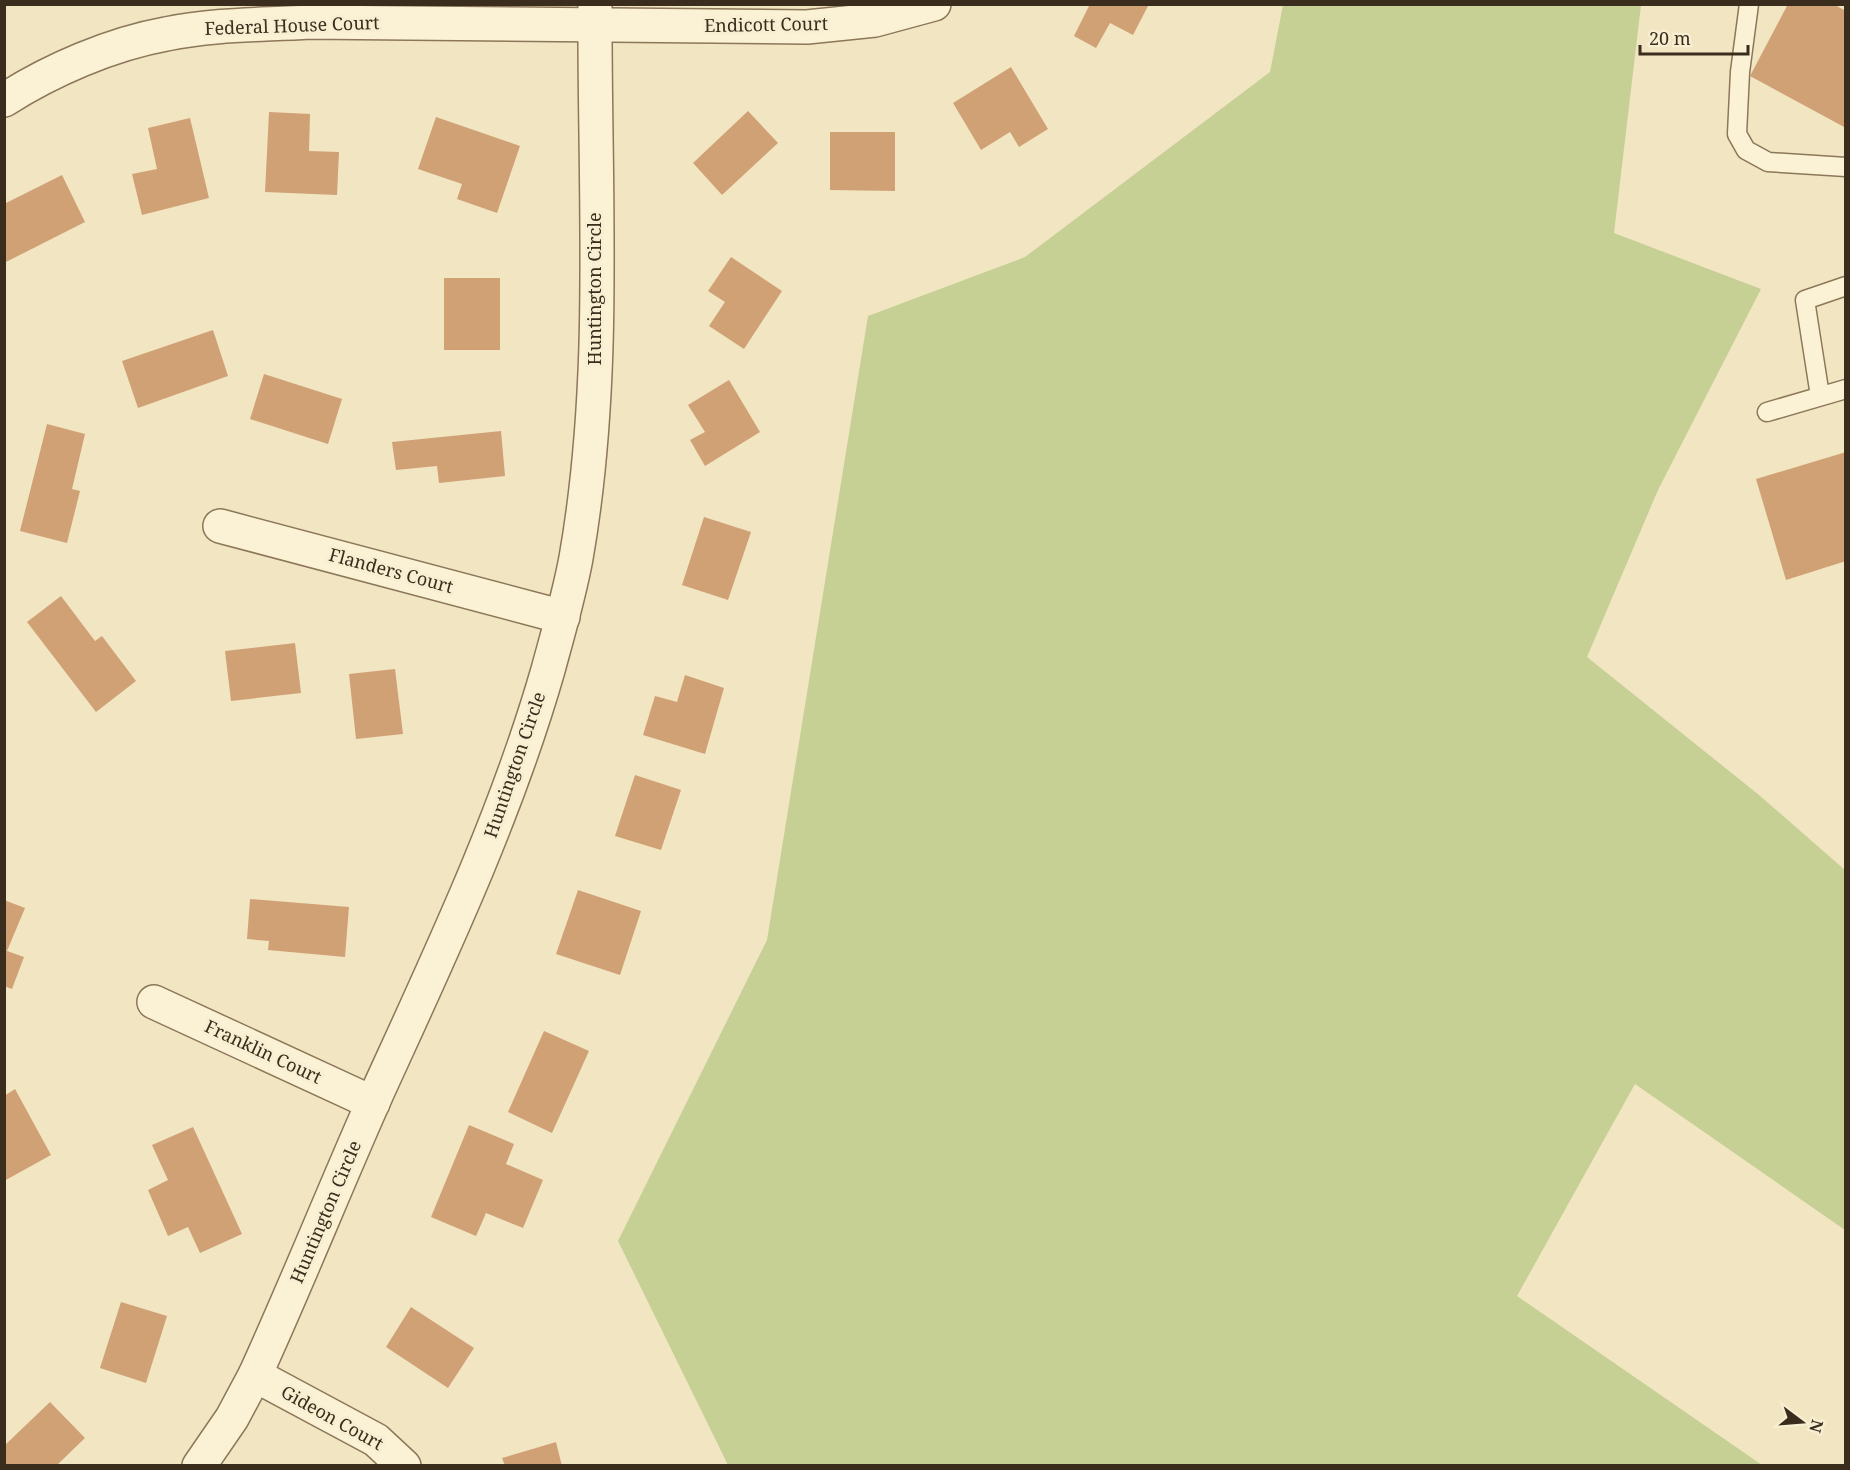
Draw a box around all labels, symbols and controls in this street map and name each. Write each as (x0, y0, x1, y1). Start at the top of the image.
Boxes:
street label: Federal House Court (204, 10, 380, 40)
street label: Endicott Court (704, 11, 828, 37)
scale bar (1640, 18, 1748, 56)
text: 20 m (1649, 26, 1691, 50)
street label: Huntington Circle (582, 212, 606, 366)
street label: Flanders Court (327, 542, 456, 598)
street label: Huntington Circle (478, 688, 550, 841)
street label: Franklin Court (201, 1014, 326, 1089)
street label: Huntington Circle (284, 1136, 366, 1287)
street label: Gideon Court (277, 1379, 388, 1455)
north arrow (1772, 1392, 1832, 1452)
text: N (1804, 1417, 1829, 1436)

